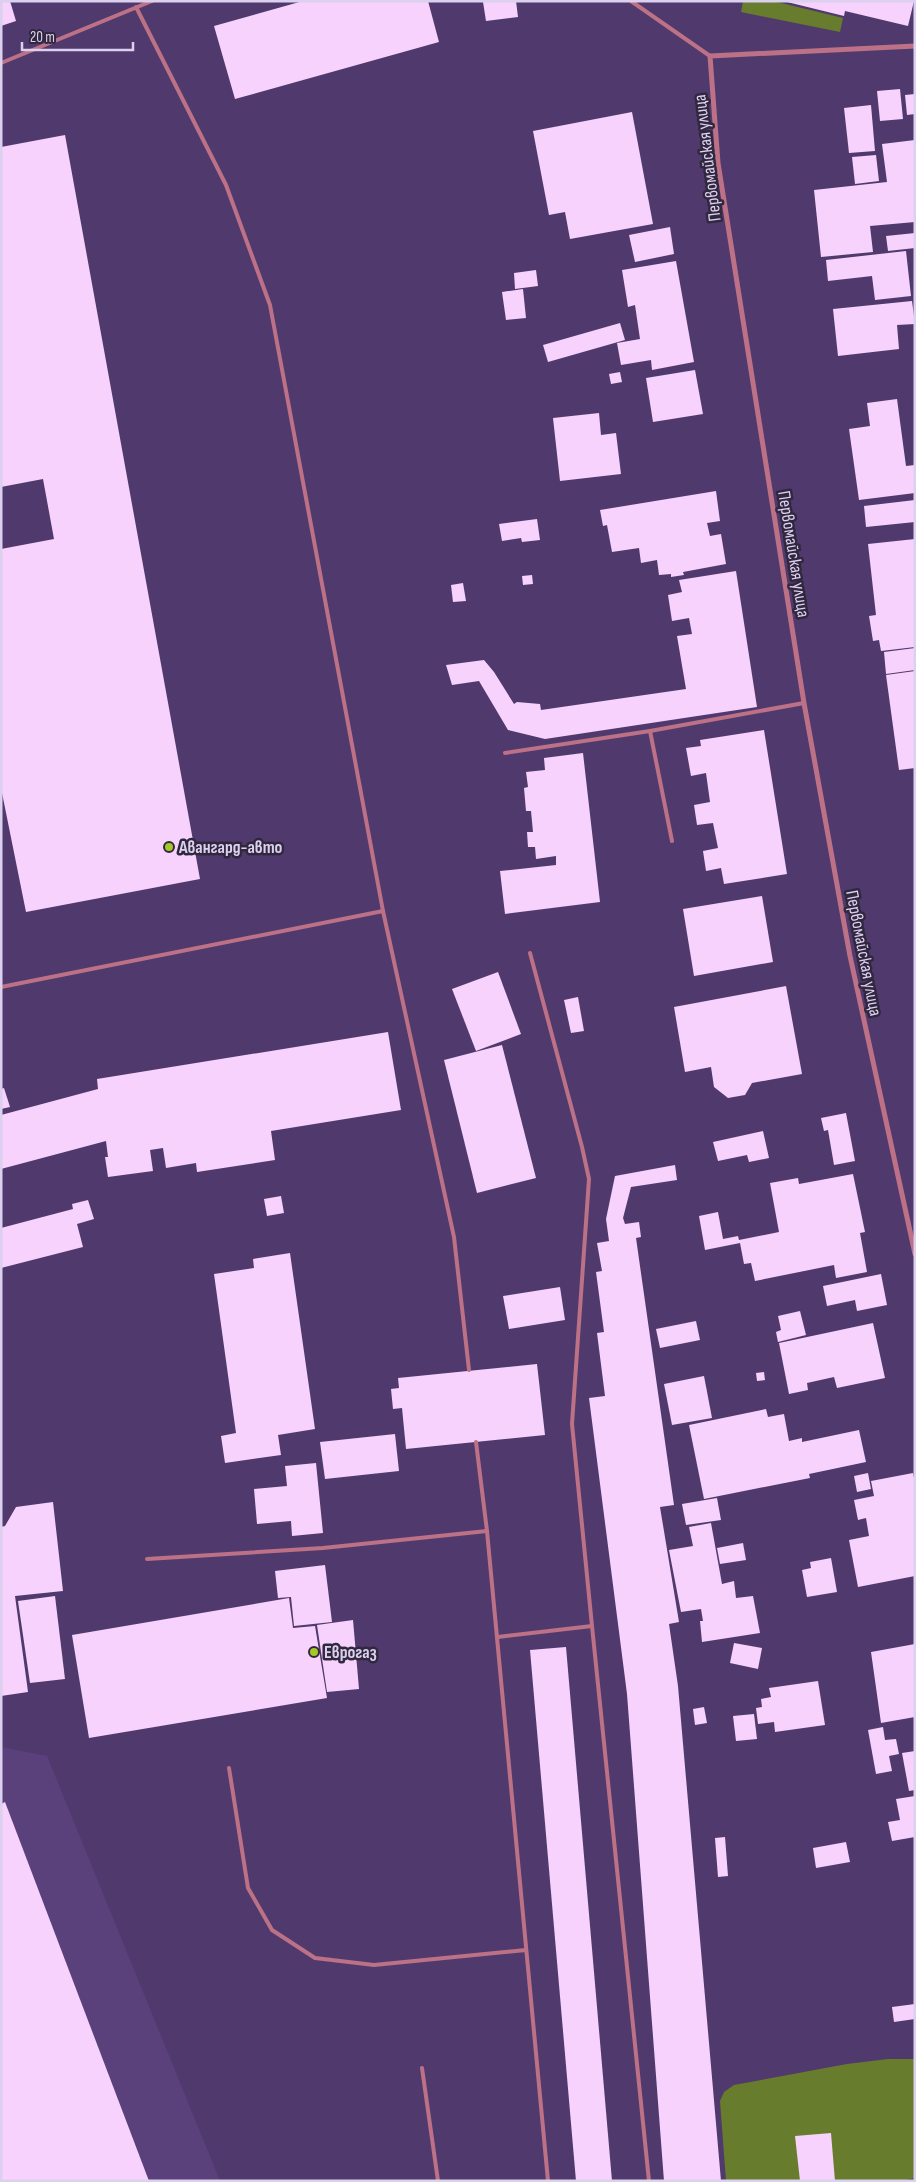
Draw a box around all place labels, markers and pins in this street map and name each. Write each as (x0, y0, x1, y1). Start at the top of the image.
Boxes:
place label: Авангард-авто (178, 837, 283, 858)
marker: Авангард-авто (163, 841, 175, 853)
place label: Еврогаз (324, 1642, 377, 1663)
marker: Еврогаз (308, 1646, 320, 1658)

